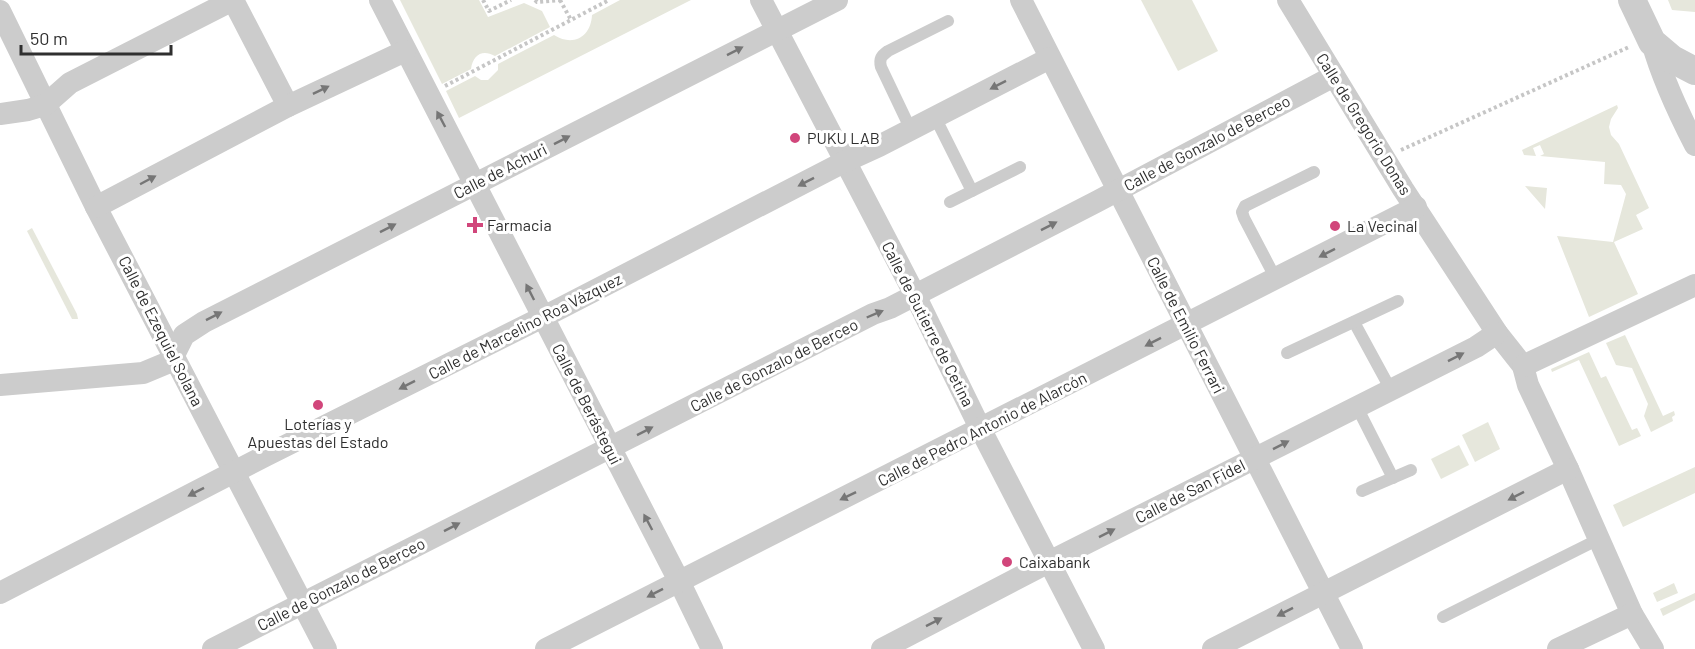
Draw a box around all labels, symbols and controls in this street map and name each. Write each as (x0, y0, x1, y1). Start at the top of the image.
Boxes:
scale bar (21, 18, 171, 56)
text: 50 m (30, 27, 68, 49)
one-way arrow (727, 46, 744, 56)
street label: Calle de Gregorio Donas (1313, 49, 1416, 198)
one-way arrow (990, 80, 1007, 90)
one-way arrow (313, 86, 330, 95)
street label: Calle de Gonzalo de Berceo (1120, 91, 1293, 195)
one-way arrow (436, 110, 446, 127)
place label: PUKU LAB (807, 128, 880, 147)
marker: PUKU LAB (788, 131, 802, 145)
one-way arrow (553, 135, 570, 144)
street label: Calle de Achuri (450, 139, 550, 202)
one-way arrow (140, 175, 157, 185)
one-way arrow (797, 178, 814, 187)
place label: Farmacia (487, 215, 552, 234)
place label: La Vecinal (1347, 216, 1418, 235)
marker: Farmacia (468, 218, 482, 232)
marker: La Vecinal (1328, 219, 1342, 233)
one-way arrow (1040, 221, 1057, 230)
one-way arrow (379, 223, 397, 233)
street label: Calle de Gutierre de Cetina (879, 238, 978, 409)
one-way arrow (1318, 248, 1335, 258)
street label: Calle de Ezequiel Solana (115, 252, 208, 409)
street label: Calle de Emilio Ferrari (1144, 253, 1229, 396)
street label: Calle de Marcelino Roa Vázquez (425, 268, 625, 383)
one-way arrow (525, 284, 535, 301)
one-way arrow (866, 309, 884, 318)
one-way arrow (206, 311, 223, 321)
street label: Calle de Gonzalo de Berceo (687, 314, 861, 415)
one-way arrow (1144, 337, 1161, 347)
street label: Calle de Berástegui (549, 340, 626, 467)
one-way arrow (1447, 352, 1464, 362)
street label: Calle de Pedro Antonio de Alarcón (874, 367, 1089, 490)
one-way arrow (399, 380, 416, 390)
marker: Loterías y Apuestas del Estado (311, 398, 325, 412)
place label: Loterías y Apuestas del Estado (247, 414, 389, 451)
one-way arrow (637, 426, 654, 436)
one-way arrow (1273, 440, 1290, 450)
street label: Calle de San Fidel (1132, 455, 1248, 526)
one-way arrow (187, 487, 204, 497)
one-way arrow (839, 491, 856, 501)
one-way arrow (1507, 491, 1524, 501)
one-way arrow (643, 513, 653, 530)
one-way arrow (443, 522, 460, 532)
one-way arrow (1099, 528, 1116, 537)
street label: Calle de Gonzalo de Berceo (254, 533, 428, 634)
place label: Caixabank (1019, 552, 1090, 571)
marker: Caixabank (1000, 555, 1014, 569)
one-way arrow (646, 588, 664, 598)
one-way arrow (1277, 607, 1294, 617)
one-way arrow (926, 617, 943, 627)

